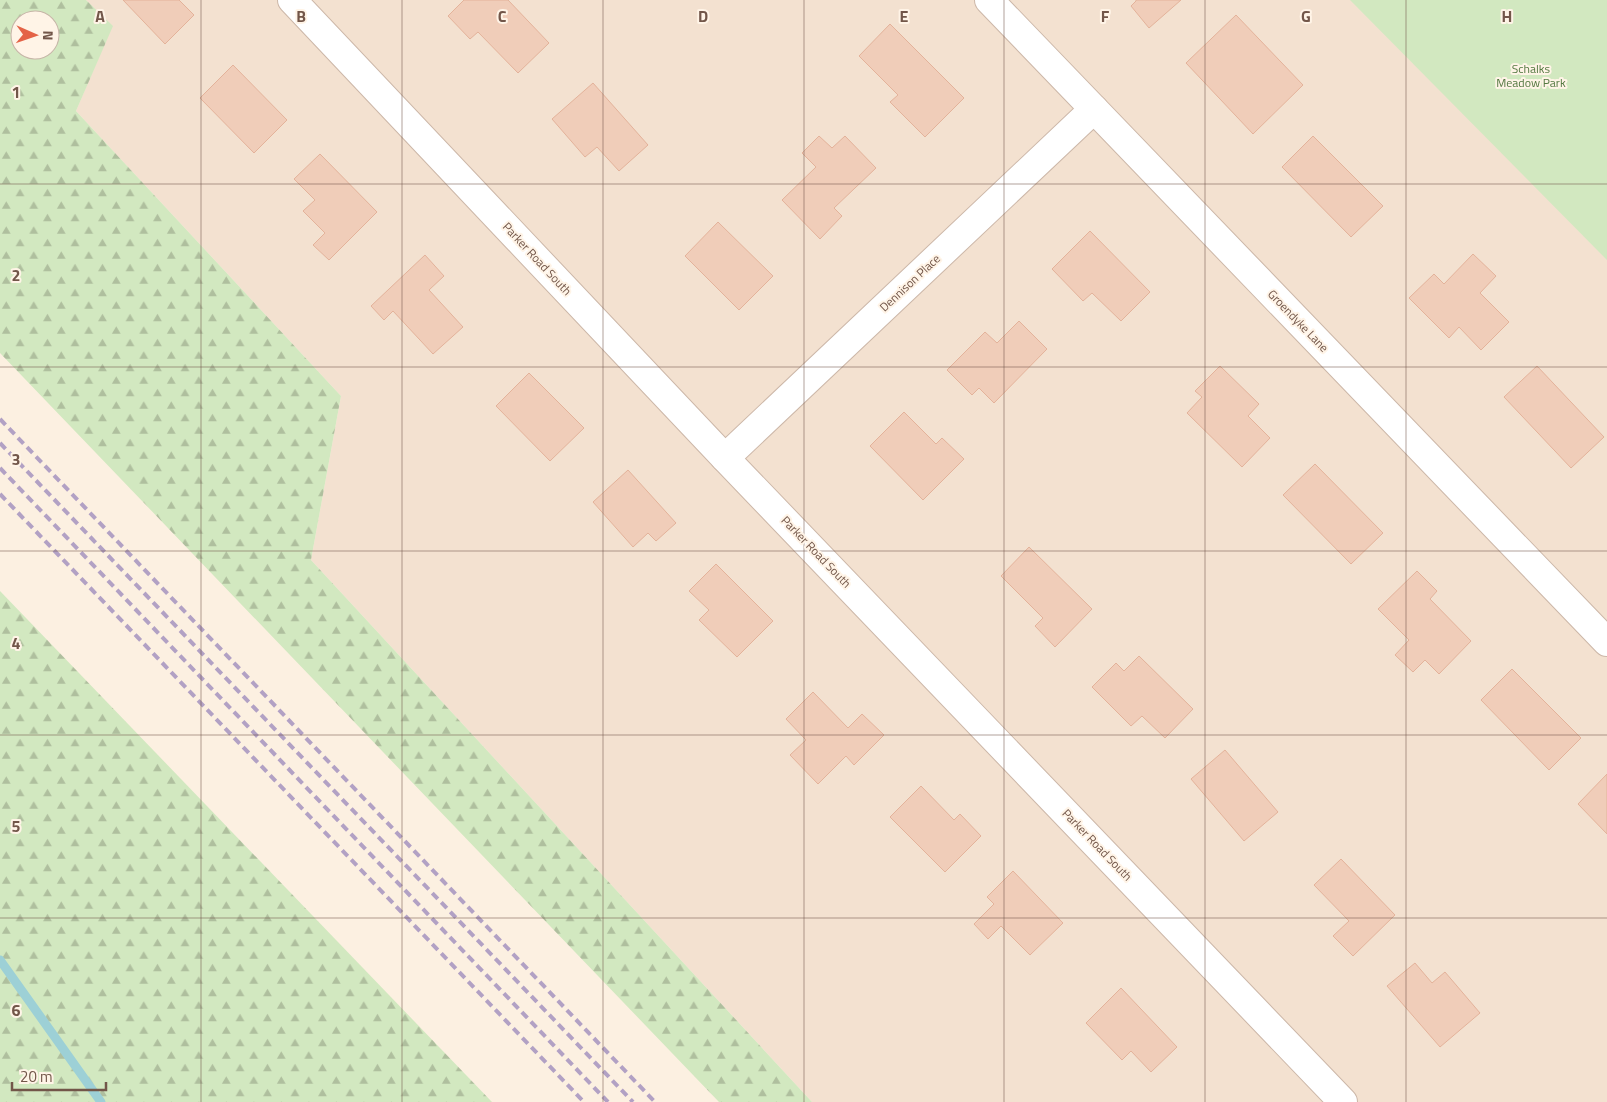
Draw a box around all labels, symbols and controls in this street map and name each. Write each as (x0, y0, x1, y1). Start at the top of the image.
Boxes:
text: A (95, 4, 105, 28)
text: B (296, 4, 306, 28)
text: C (498, 4, 507, 28)
text: D (698, 4, 708, 28)
text: E (900, 4, 909, 28)
text: F (1101, 4, 1110, 28)
text: G (1301, 4, 1311, 28)
text: H (1502, 4, 1512, 28)
north arrow (10, 10, 60, 60)
text: N (38, 30, 59, 41)
park label: Schalks Meadow Park (1496, 59, 1566, 92)
text: 1 (12, 80, 20, 104)
street label: Parker Road South (498, 218, 576, 300)
street label: Dennison Place (875, 249, 944, 316)
text: 2 (12, 263, 20, 287)
street label: Groendyke Lane (1263, 285, 1333, 356)
text: 3 (12, 447, 20, 471)
street label: Parker Road South (777, 511, 856, 592)
text: 4 (12, 631, 21, 655)
street label: Parker Road South (1058, 804, 1137, 885)
text: 5 (12, 814, 21, 838)
text: 6 (12, 998, 21, 1022)
scale bar (12, 1060, 106, 1092)
text: 20 m (20, 1065, 53, 1088)

